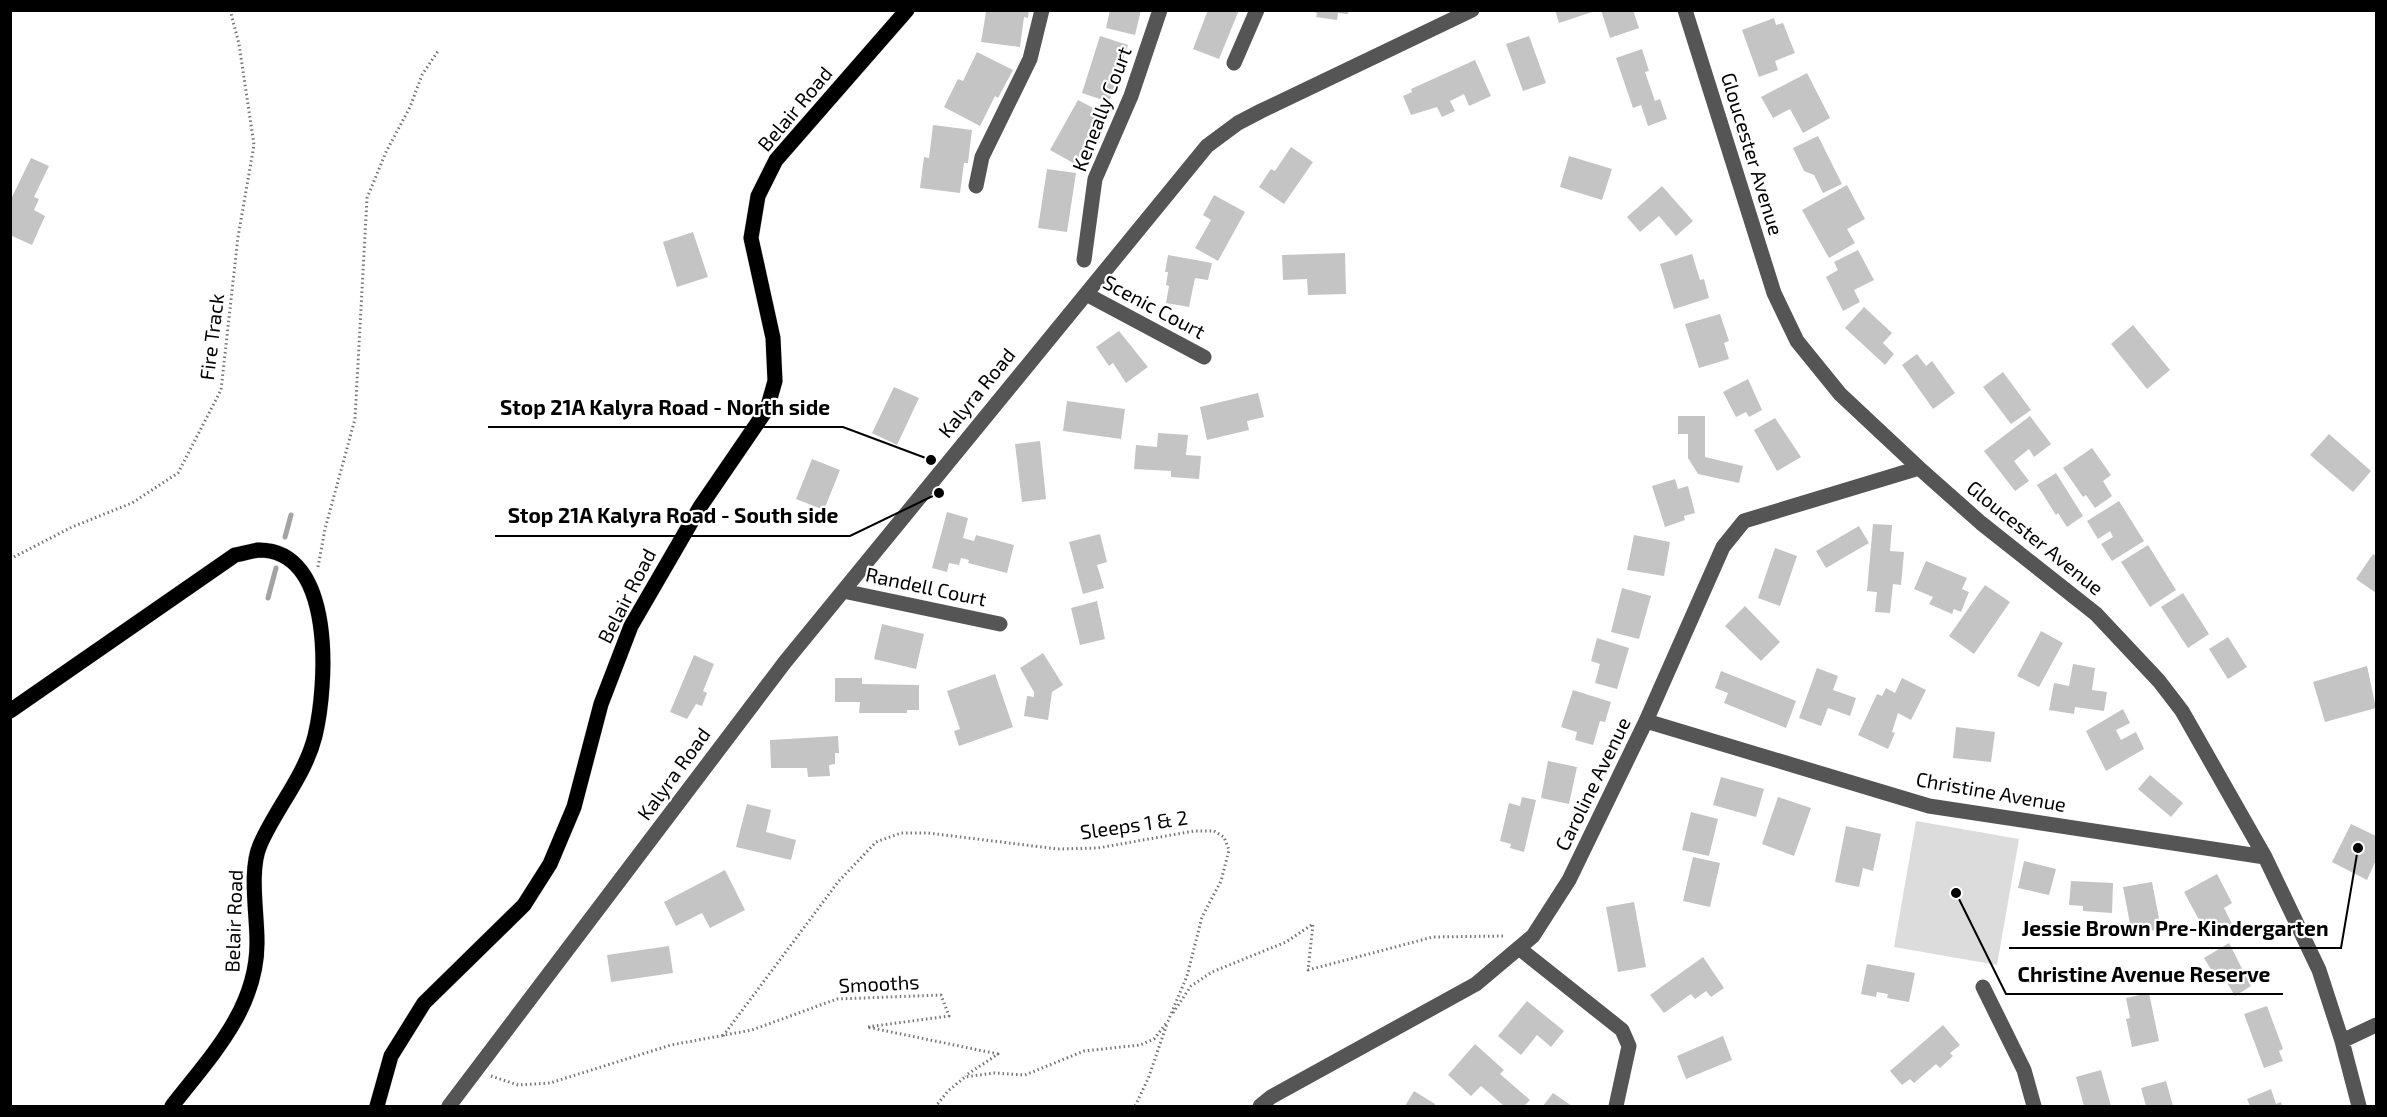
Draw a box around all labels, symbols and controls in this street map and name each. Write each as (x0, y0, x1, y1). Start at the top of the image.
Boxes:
street label: Keneally Court (1066, 43, 1136, 174)
street label: Belair Road (752, 61, 837, 156)
street label: Gloucester Avenue (1717, 70, 1789, 238)
street label: Scenic Court (1099, 269, 1210, 343)
street label: Fire Track (194, 292, 228, 382)
street label: Kalyra Road (933, 343, 1020, 442)
callout: Stop 21A Kalyra Road - North side (488, 388, 843, 427)
text: Stop 21A Kalyra Road - North side (500, 394, 830, 420)
street label: Gloucester Avenue (1963, 475, 2109, 600)
callout: Stop 21A Kalyra Road - South side (495, 497, 850, 536)
text: Stop 21A Kalyra Road - South side (508, 502, 839, 528)
street label: Belair Road (592, 544, 660, 647)
street label: Randell Court (864, 562, 989, 611)
street label: Caroline Avenue (1549, 713, 1635, 854)
street label: Kalyra Road (632, 723, 715, 824)
street label: Christine Avenue (1914, 766, 2068, 816)
street label: Sleeps 1 & 2 (1079, 805, 1189, 843)
street label: Belair Road (219, 869, 247, 973)
callout: Jessie Brown Pre-Kindergarten (2009, 909, 2341, 948)
text: Jessie Brown Pre-Kindergarten (2021, 915, 2329, 940)
callout: Christine Avenue Reserve (2006, 955, 2283, 994)
text: Christine Avenue Reserve (2018, 961, 2271, 986)
street label: Smooths (838, 969, 920, 997)

